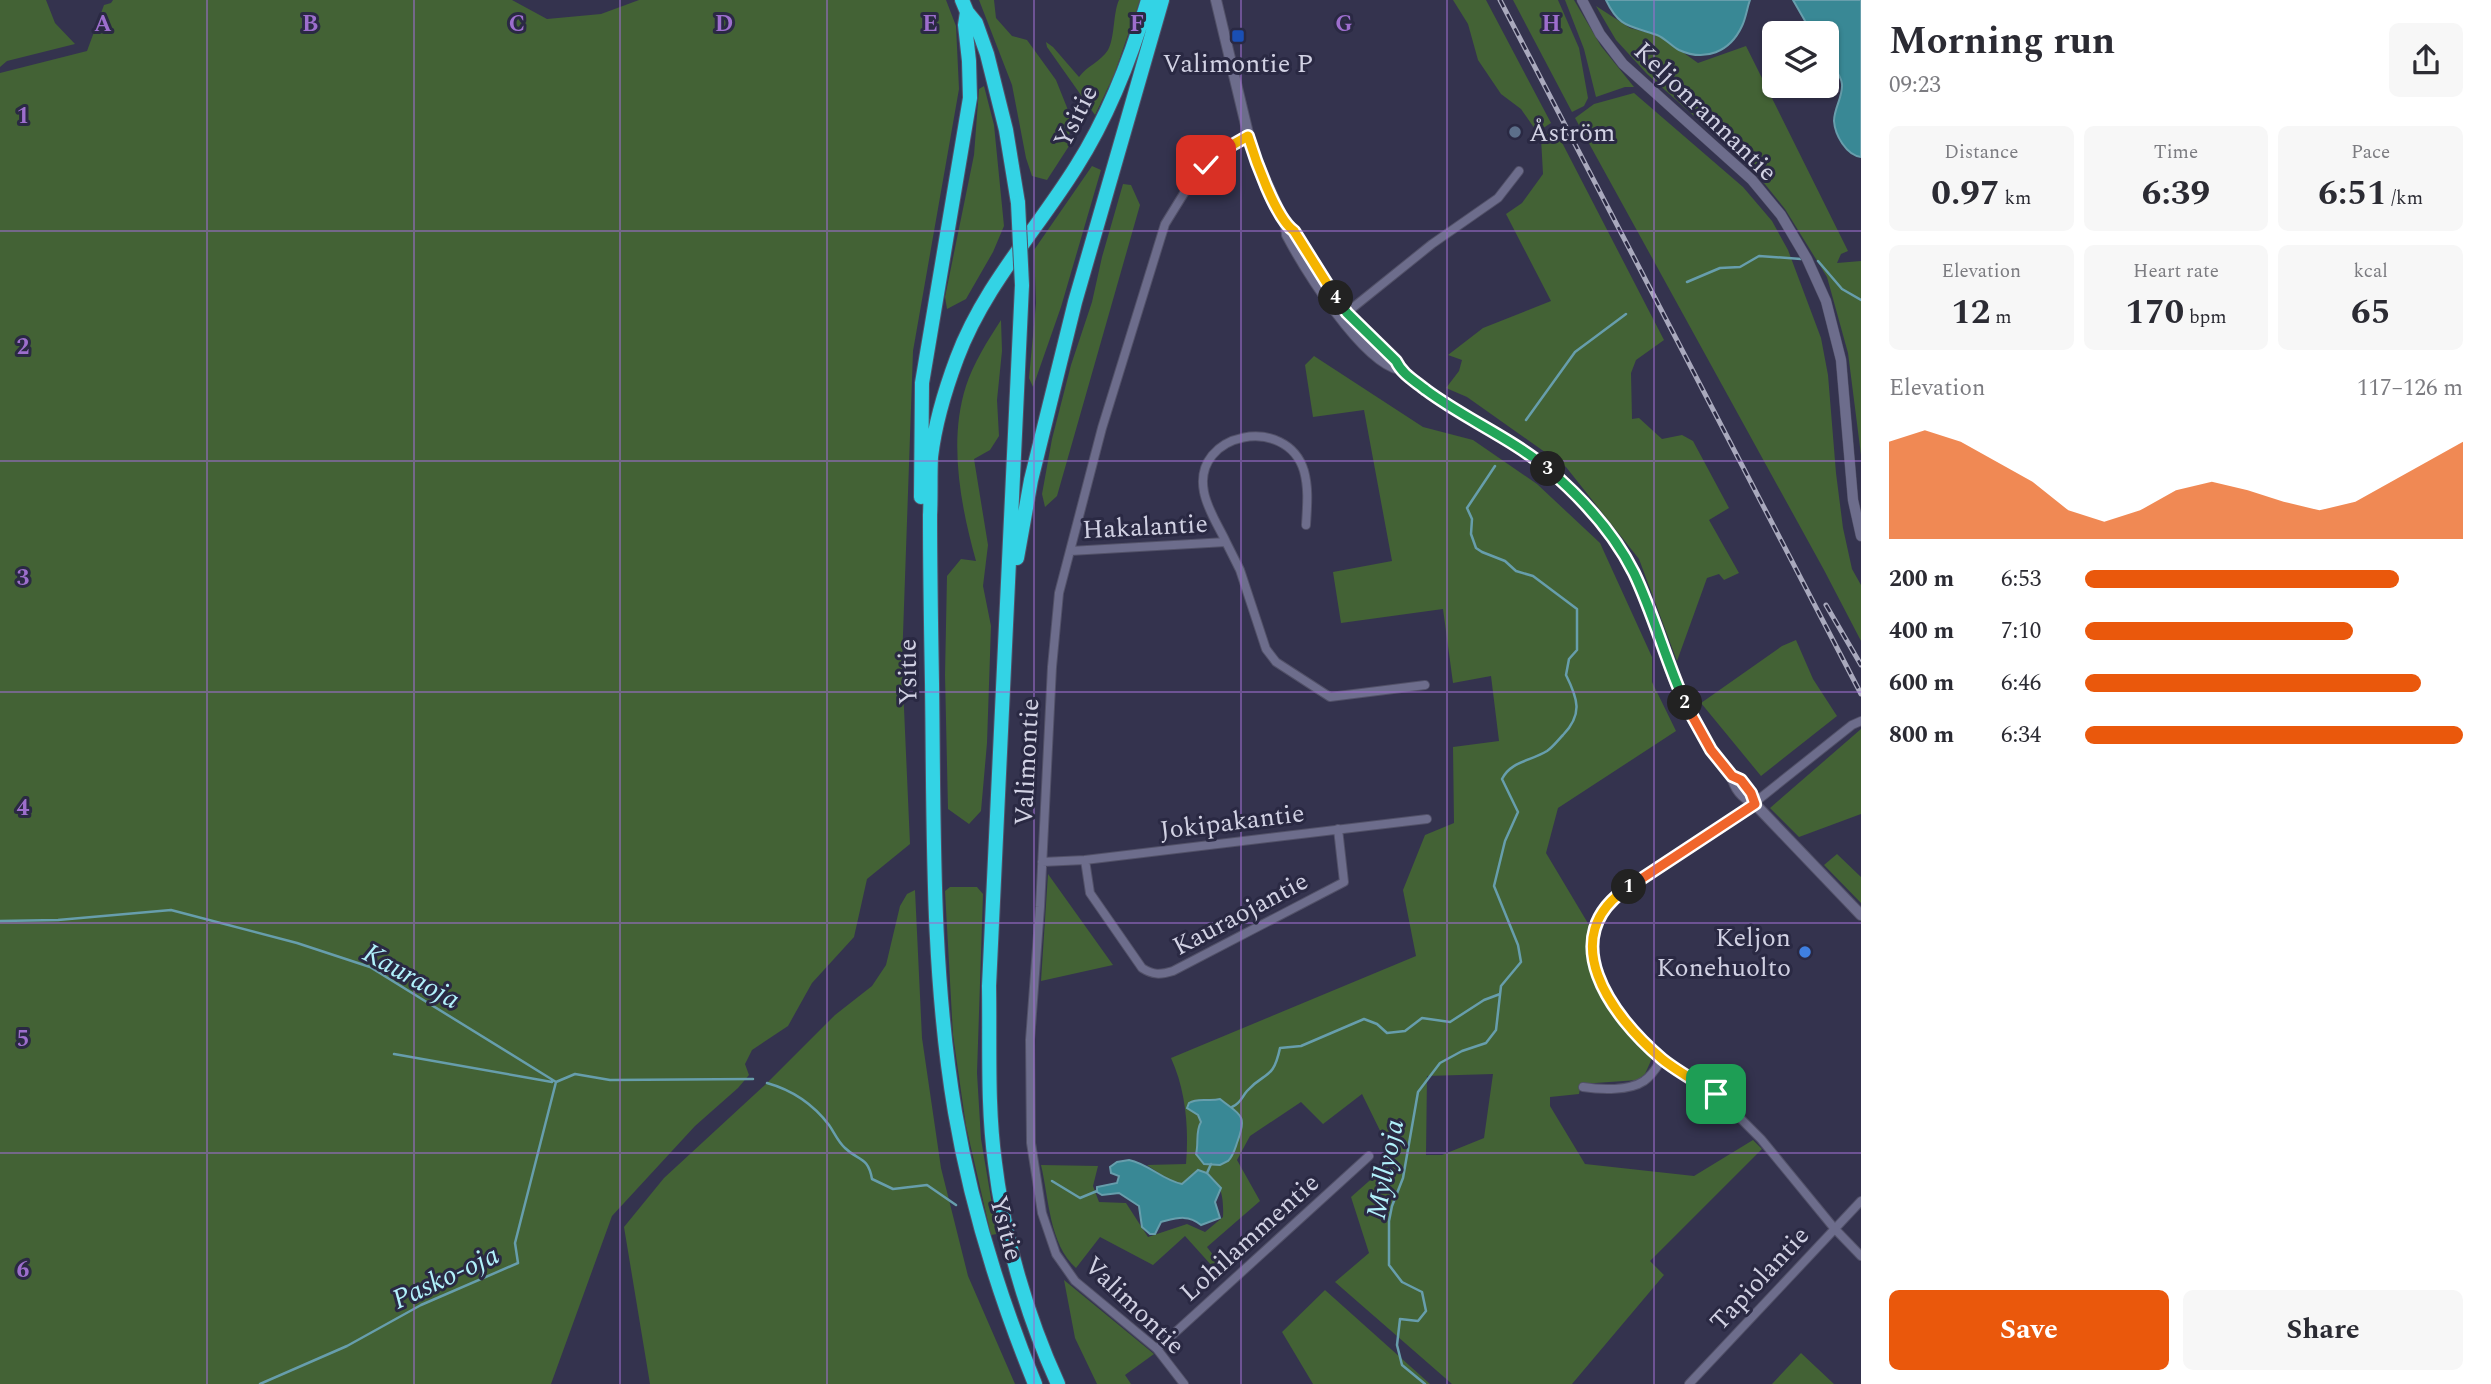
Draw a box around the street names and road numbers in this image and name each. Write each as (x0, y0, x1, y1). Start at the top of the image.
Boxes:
street label: Keljonrannantie (1624, 32, 1786, 191)
street label: Ysitie (1043, 78, 1109, 155)
street label: Hakalantie (1081, 504, 1209, 550)
street label: Ysitie (887, 639, 929, 705)
street label: Valimontie (1004, 697, 1050, 827)
street label: Jokipakantie (1158, 793, 1307, 851)
street label: Kauraojantie (1165, 861, 1316, 966)
street label: Lohilammentie (1171, 1164, 1329, 1312)
street label: Ysitie (978, 1191, 1034, 1265)
street label: Tapiolantie (1700, 1217, 1819, 1340)
street label: Valimontie (1074, 1247, 1194, 1364)

